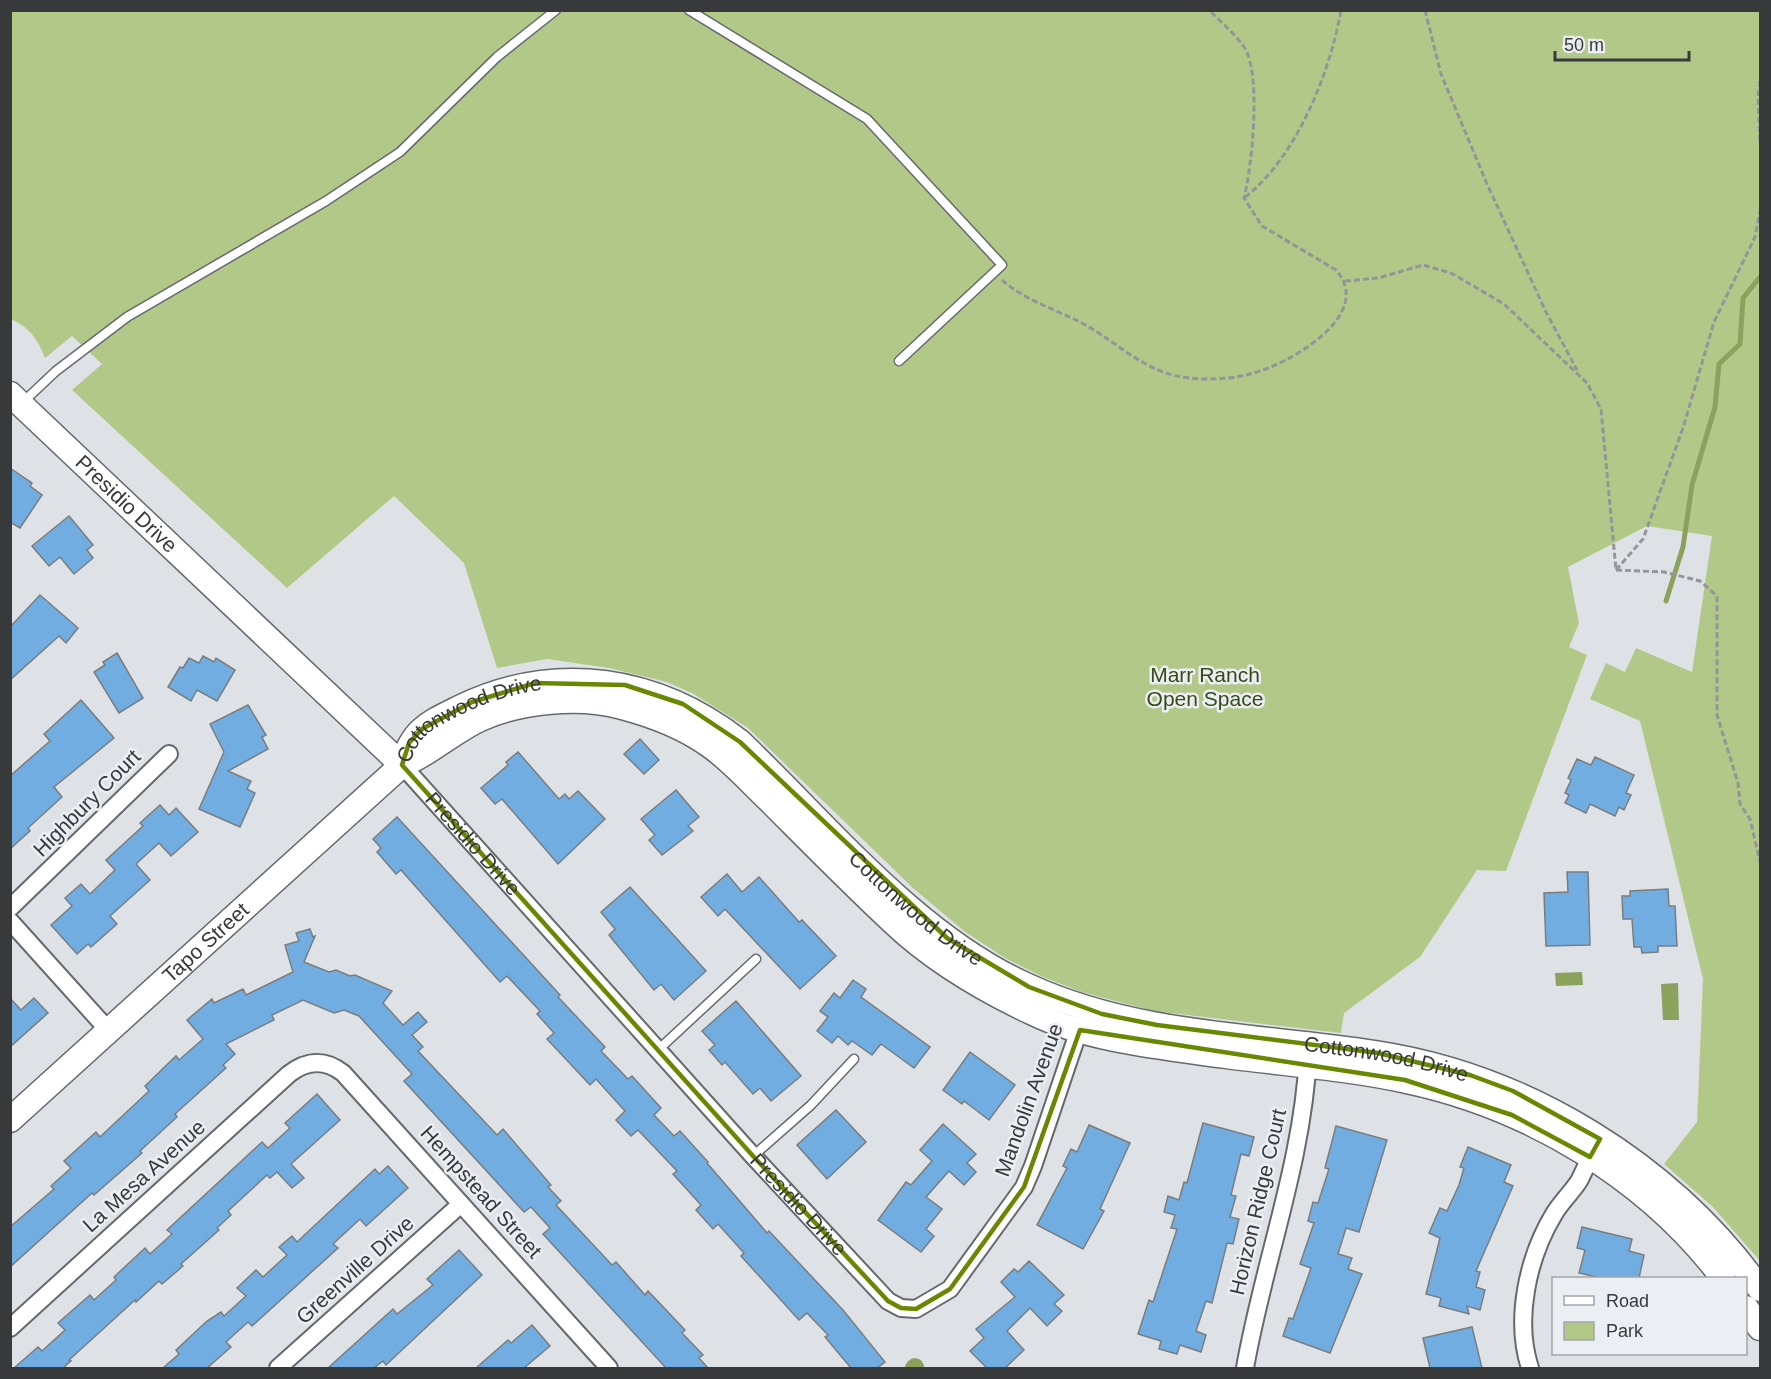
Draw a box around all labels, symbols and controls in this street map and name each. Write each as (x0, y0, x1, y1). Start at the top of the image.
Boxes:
scale bar (1555, 24, 1688, 62)
text: 50 m (1564, 35, 1604, 55)
street label: Presidio Drive (71, 450, 182, 557)
park label: Marr Ranch Open Space (1147, 663, 1263, 710)
street label: Cottonwood Drive (392, 671, 543, 766)
street label: Highbury Court (29, 744, 145, 861)
street label: Presidio Drive (421, 787, 525, 900)
street label: Cottonwood Drive (845, 846, 987, 970)
street label: Tapo Street (158, 898, 253, 987)
street label: Mandolin Avenue (990, 1020, 1067, 1179)
street label: Cottonwood Drive (1303, 1032, 1472, 1086)
street label: Horizon Ridge Court (1225, 1106, 1290, 1297)
street label: La Mesa Avenue (78, 1115, 209, 1236)
street label: Hempstead Street (416, 1121, 547, 1262)
street label: Presidio Drive (746, 1149, 852, 1260)
street label: Greenville Drive (291, 1211, 418, 1328)
legend (1552, 1277, 1747, 1355)
text: Road (1606, 1291, 1649, 1311)
text: Park (1606, 1321, 1644, 1341)

